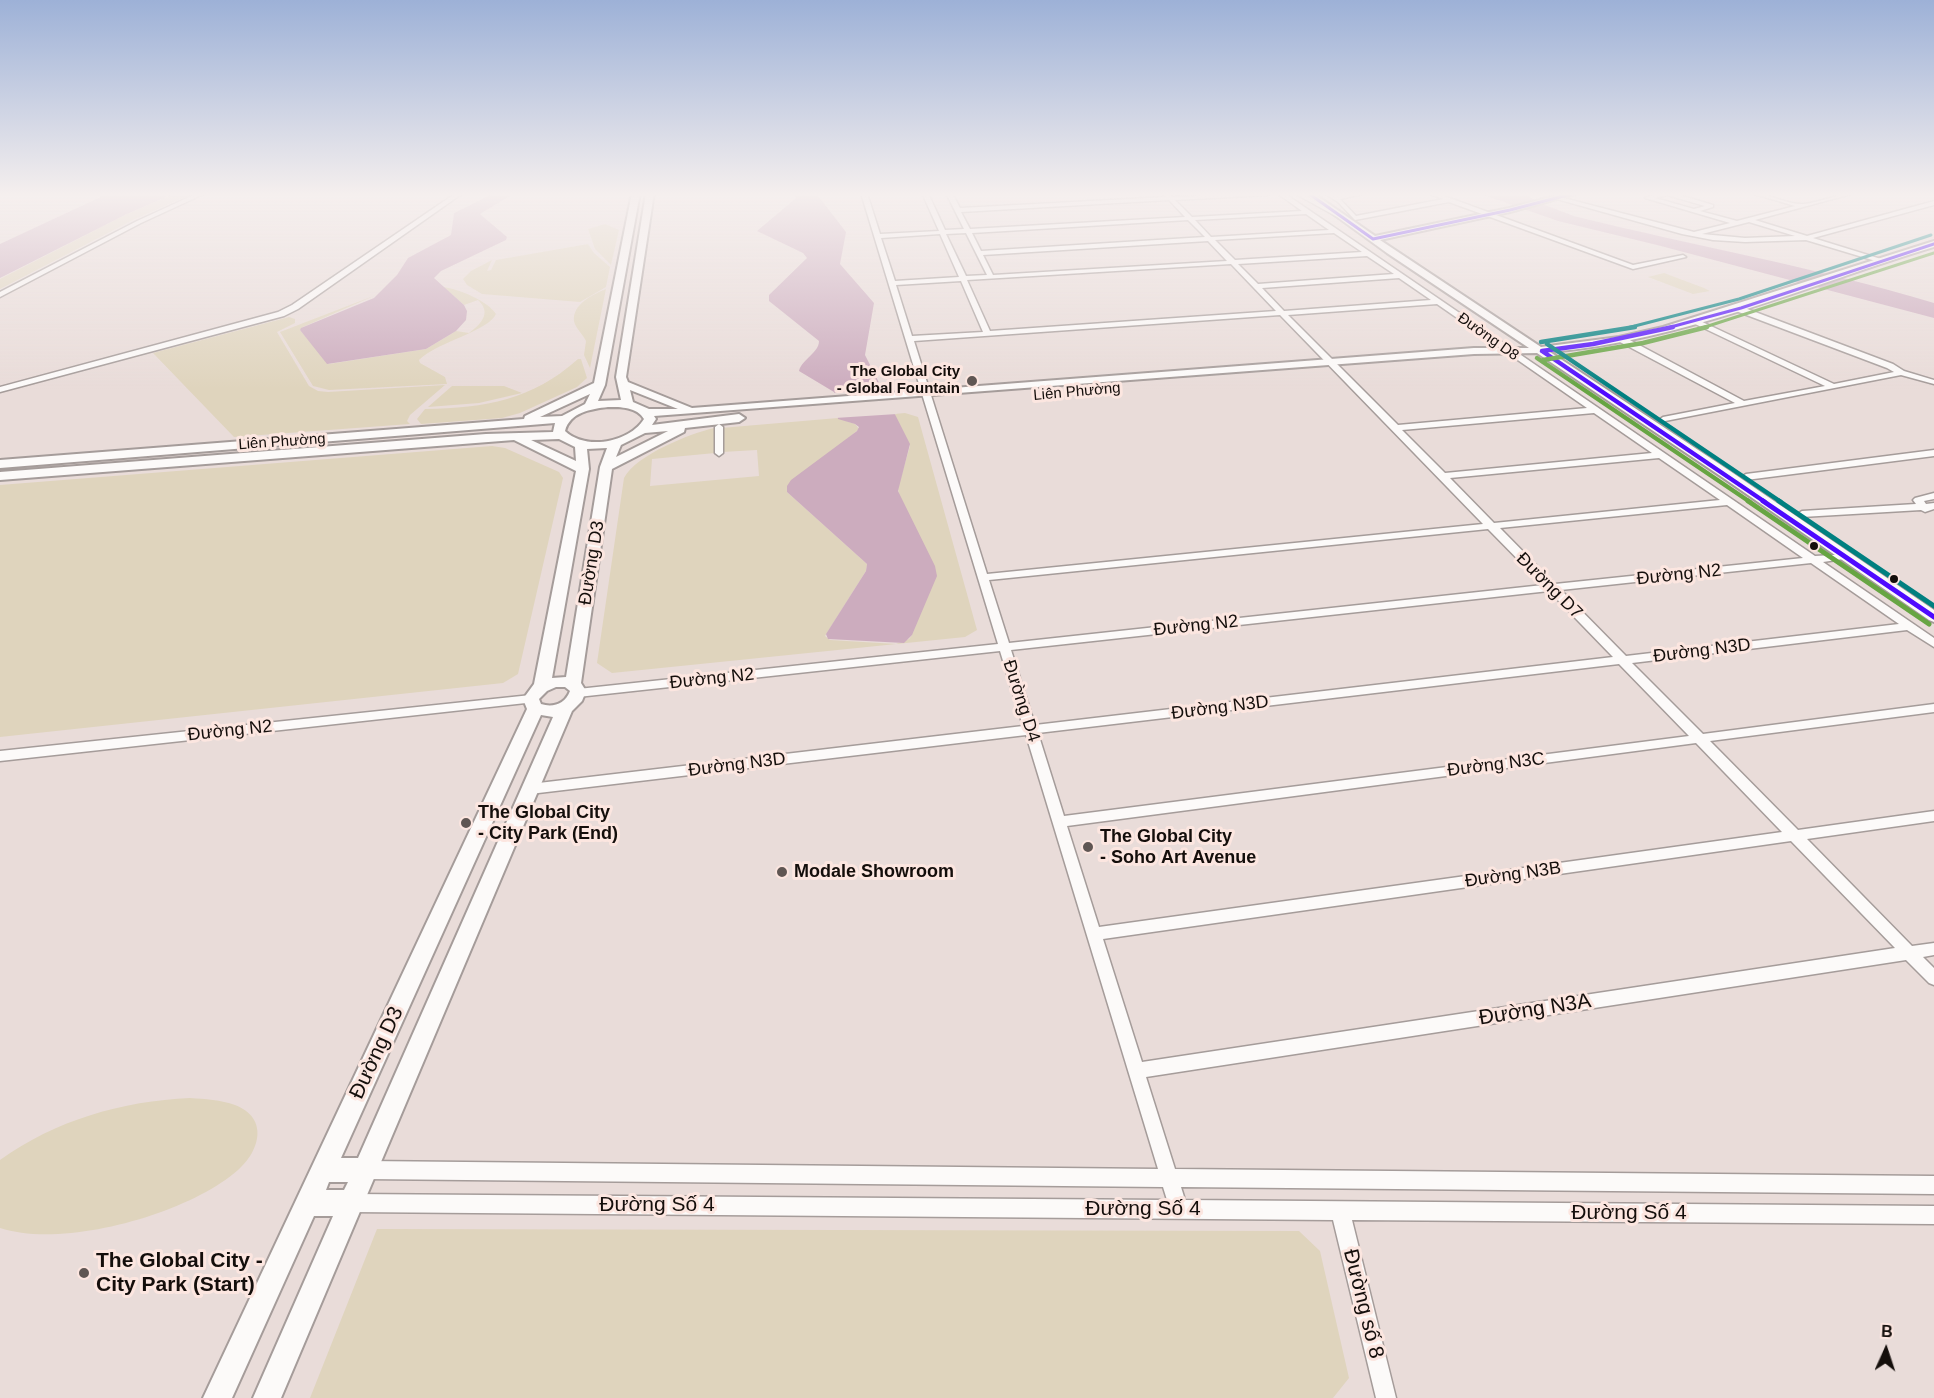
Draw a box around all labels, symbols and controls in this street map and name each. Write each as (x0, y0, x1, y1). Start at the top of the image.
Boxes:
street label: Đường D8 (1454, 309, 1522, 365)
place label: The Global City - Global Fountain (837, 363, 960, 398)
marker: The Global City - Global Fountain (965, 374, 979, 388)
street label: Liên Phường (1033, 379, 1121, 405)
street label: Liên Phường (238, 430, 326, 454)
street label: Đường D3 (575, 519, 609, 607)
unlabelled marker (1808, 540, 1820, 552)
street label: Đường D7 (1511, 548, 1587, 624)
street label: Đường N2 (1636, 560, 1722, 590)
unlabelled marker (1888, 573, 1900, 585)
street label: Đường N2 (1153, 611, 1239, 641)
street label: Đường N3D (1652, 634, 1752, 668)
street label: Đường D4 (998, 657, 1044, 745)
street label: Đường N2 (669, 664, 755, 694)
street label: Đường N3D (1170, 691, 1270, 725)
street label: Đường N2 (187, 716, 273, 746)
street label: Đường N3D (687, 748, 787, 782)
street label: Đường N3C (1446, 748, 1546, 782)
place label: The Global City - City Park (End) (478, 802, 618, 844)
marker: The Global City - City Park (End) (459, 816, 473, 830)
place label: The Global City - Soho Art Avenue (1100, 826, 1256, 868)
marker: The Global City - Soho Art Avenue (1081, 840, 1095, 854)
street label: Đường N3B (1464, 858, 1562, 892)
place label: Modale Showroom (794, 861, 954, 883)
marker: Modale Showroom (775, 865, 789, 879)
street label: Đường N3A (1477, 989, 1593, 1031)
street label: Đường D3 (345, 1003, 409, 1103)
street label: Đường Số 4 (599, 1192, 715, 1218)
street label: Đường Số 4 (1085, 1196, 1201, 1222)
street label: Đường Số 4 (1571, 1200, 1687, 1226)
street label: Đường số 8 (1337, 1247, 1389, 1361)
place label: The Global City - City Park (Start) (96, 1248, 263, 1298)
marker: The Global City - City Park (Start) (77, 1266, 91, 1280)
north arrow (1856, 1320, 1916, 1380)
text: B (1881, 1323, 1893, 1340)

